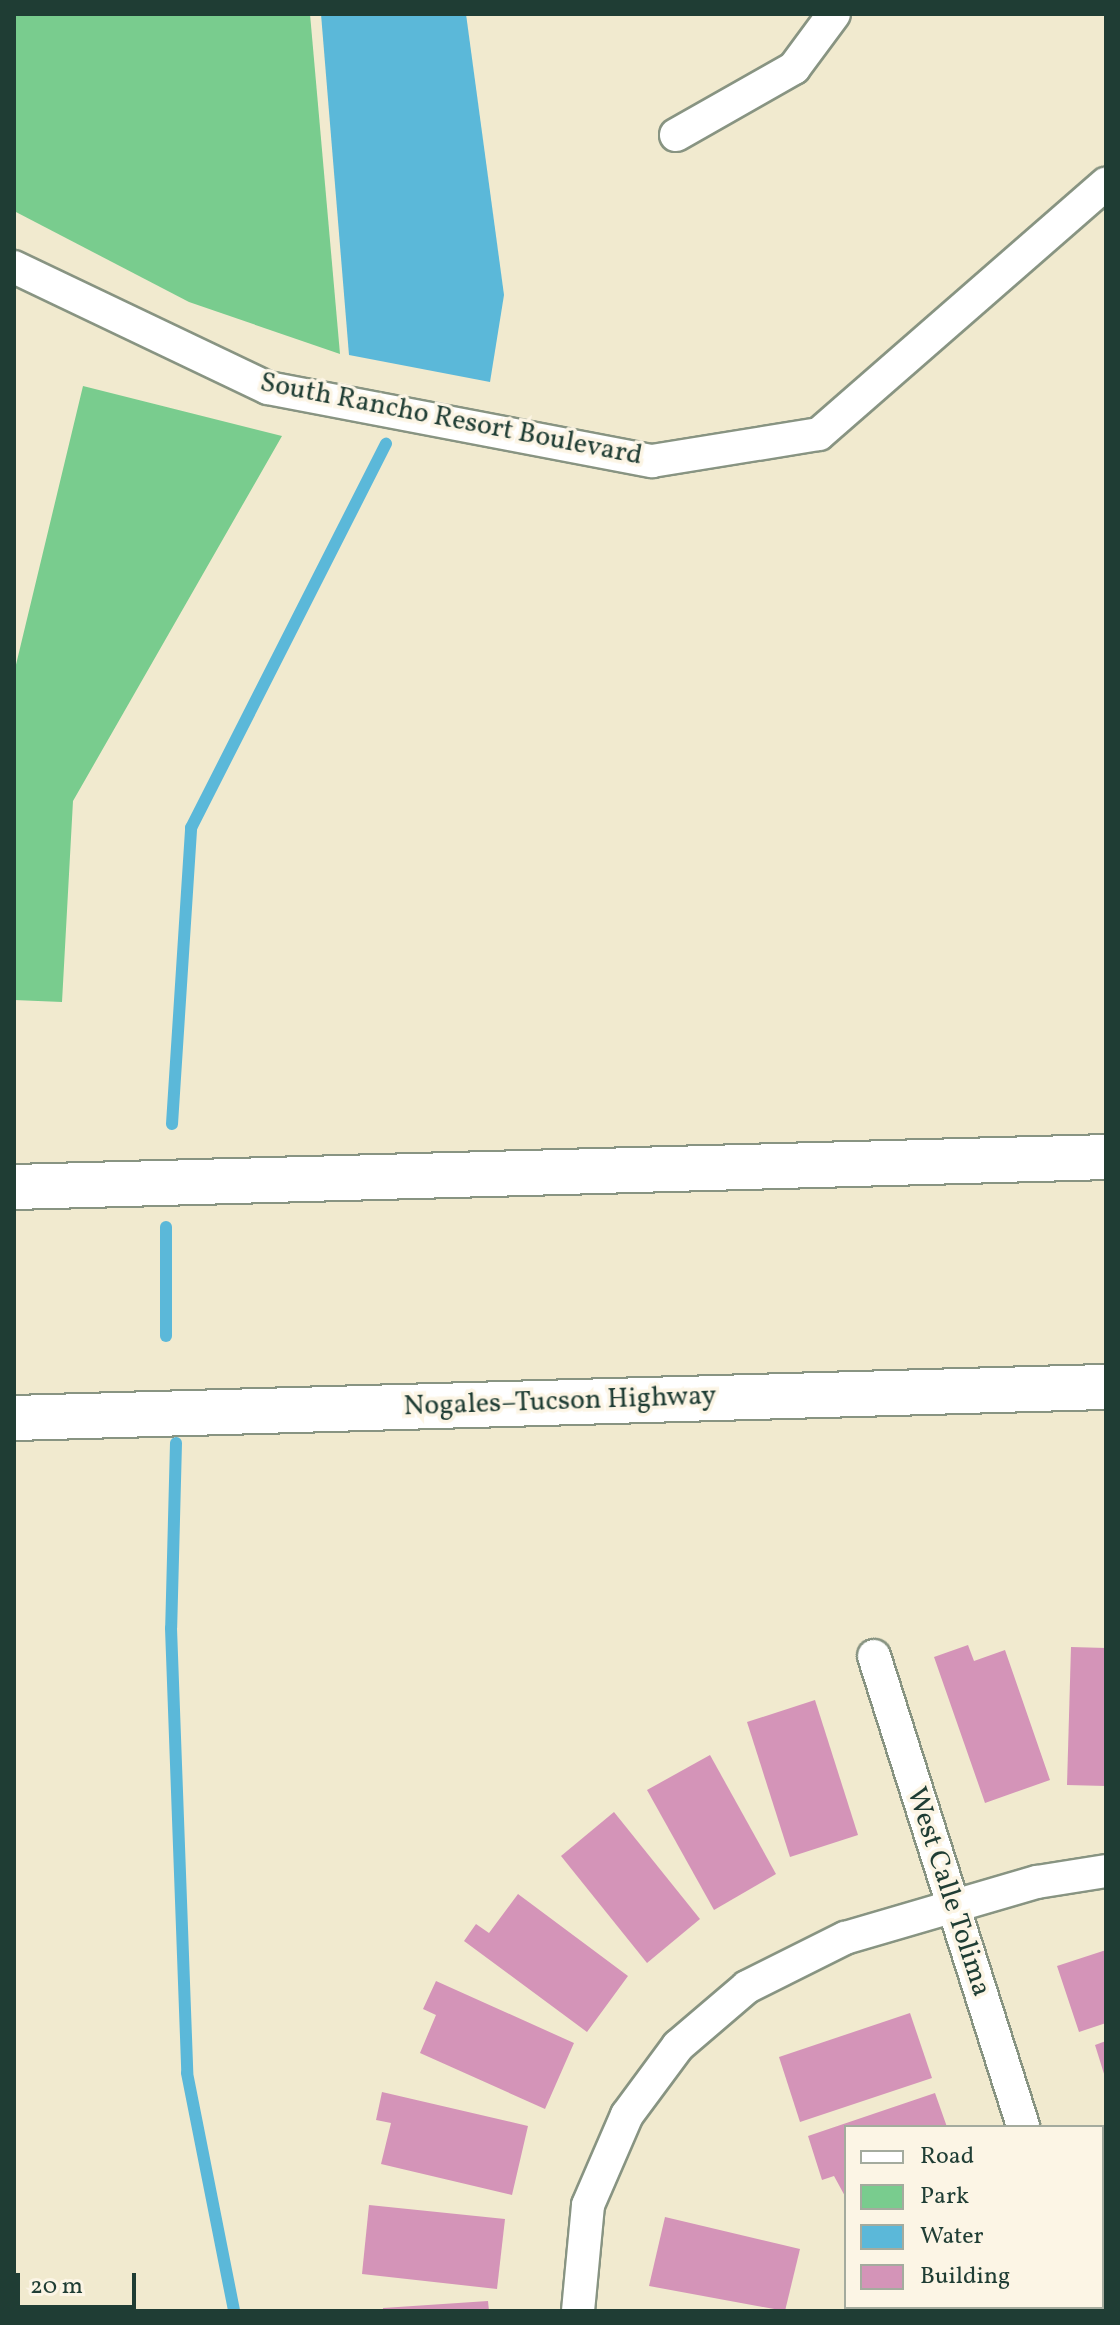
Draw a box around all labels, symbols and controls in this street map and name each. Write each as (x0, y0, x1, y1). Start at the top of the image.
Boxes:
street label: South Rancho Resort Boulevard (257, 366, 645, 474)
street label: Nogales–Tucson Highway (403, 1380, 717, 1424)
street label: West Calle Tolima (898, 1783, 998, 2001)
legend (844, 2125, 1104, 2309)
text: Road (920, 2140, 974, 2174)
text: Park (920, 2180, 969, 2214)
text: Water (920, 2220, 984, 2254)
scale bar (20, 2257, 140, 2307)
text: Building (920, 2260, 1010, 2294)
text: 20 m (30, 2270, 83, 2304)

